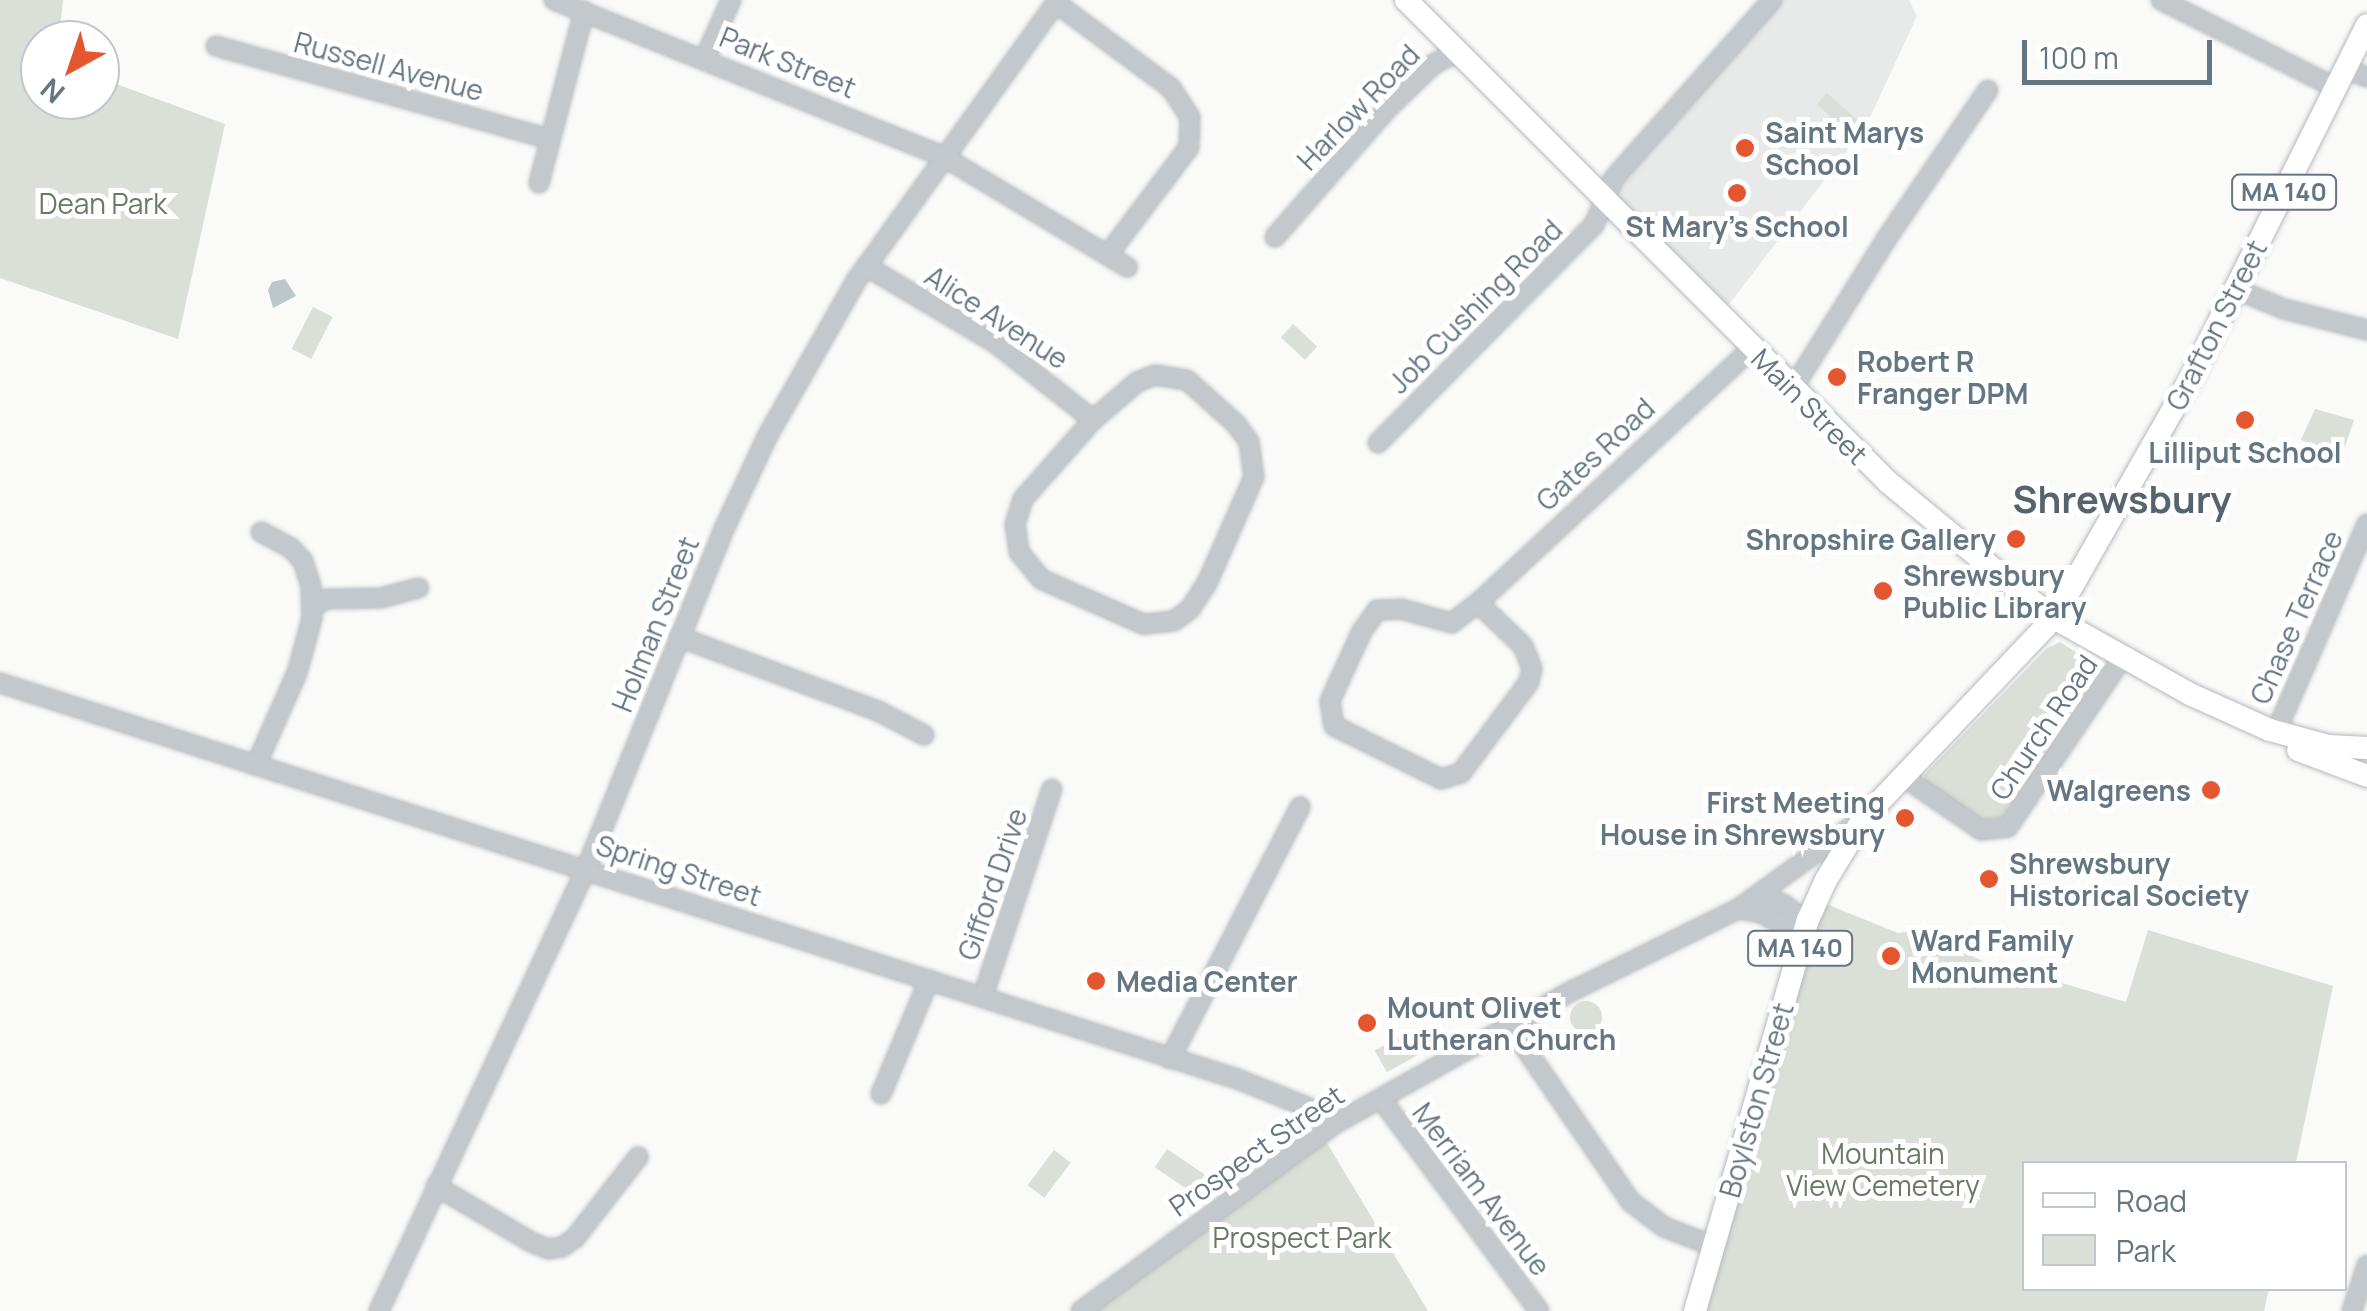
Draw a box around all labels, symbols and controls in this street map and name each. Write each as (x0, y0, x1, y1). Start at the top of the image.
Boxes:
north arrow (20, 20, 120, 120)
street label: Park Street (715, 20, 861, 104)
scale bar (2027, 20, 2217, 82)
street label: Russell Avenue (291, 25, 487, 107)
street label: Harlow Road (1290, 37, 1426, 177)
text: 100 m (2039, 37, 2119, 78)
text: N (32, 70, 72, 112)
place label: Saint Marys School (1765, 115, 1924, 181)
marker: Saint Marys School (1734, 137, 1756, 159)
road number: MA 140 (2229, 172, 2339, 212)
marker: St Mary's School (1726, 182, 1748, 204)
park label: Dean Park (39, 186, 167, 220)
place label: St Mary's School (1626, 209, 1848, 243)
street label: Job Cushing Road (1381, 212, 1569, 400)
street label: Grafton Street (2159, 234, 2273, 416)
street label: Alice Avenue (919, 258, 1075, 376)
street label: Main Street (1745, 341, 1875, 471)
place label: Robert R Franger DPM (1857, 344, 2028, 410)
marker: Robert R Franger DPM (1826, 366, 1848, 388)
street label: Gates Road (1529, 391, 1661, 517)
marker: Lilliput School (2234, 409, 2256, 431)
place label: Lilliput School (2148, 435, 2342, 469)
district label: Shrewsbury (2013, 476, 2231, 522)
place label: Shropshire Gallery (1746, 522, 1996, 556)
street label: Chase Terrace (2243, 525, 2349, 709)
marker: Shropshire Gallery (2005, 528, 2027, 550)
street label: Holman Street (605, 531, 705, 717)
place label: Shrewsbury Public Library (1903, 558, 2086, 624)
marker: Shrewsbury Public Library (1872, 580, 1894, 602)
street label: Church Road (1982, 648, 2104, 806)
place label: Walgreens (2047, 773, 2191, 807)
marker: Walgreens (2200, 779, 2222, 801)
place label: First Meeting House in Shrewsbury (1600, 785, 1885, 851)
street label: Gifford Drive (950, 804, 1034, 964)
marker: First Meeting House in Shrewsbury (1894, 807, 1916, 829)
street label: Spring Street (592, 828, 766, 912)
place label: Shrewsbury Historical Society (2009, 846, 2249, 912)
marker: Shrewsbury Historical Society (1978, 868, 2000, 890)
place label: Ward Family Monument (1911, 923, 2074, 989)
road number: MA 140 (1745, 928, 1855, 968)
marker: Ward Family Monument (1880, 945, 1902, 967)
place label: Media Center (1116, 964, 1298, 998)
marker: Media Center (1085, 970, 1107, 992)
place label: Mount Olivet Lutheran Church (1387, 990, 1616, 1056)
street label: Boylston Street (1712, 999, 1800, 1201)
marker: Mount Olivet Lutheran Church (1356, 1012, 1378, 1034)
street label: Prospect Street (1162, 1077, 1350, 1223)
street label: Merriam Avenue (1406, 1096, 1558, 1282)
park label: Mountain View Cemetery (1786, 1136, 1980, 1202)
legend (2022, 1161, 2347, 1291)
text: Road (2116, 1180, 2187, 1221)
park label: Prospect Park (1213, 1220, 1391, 1254)
text: Park (2116, 1230, 2176, 1271)

